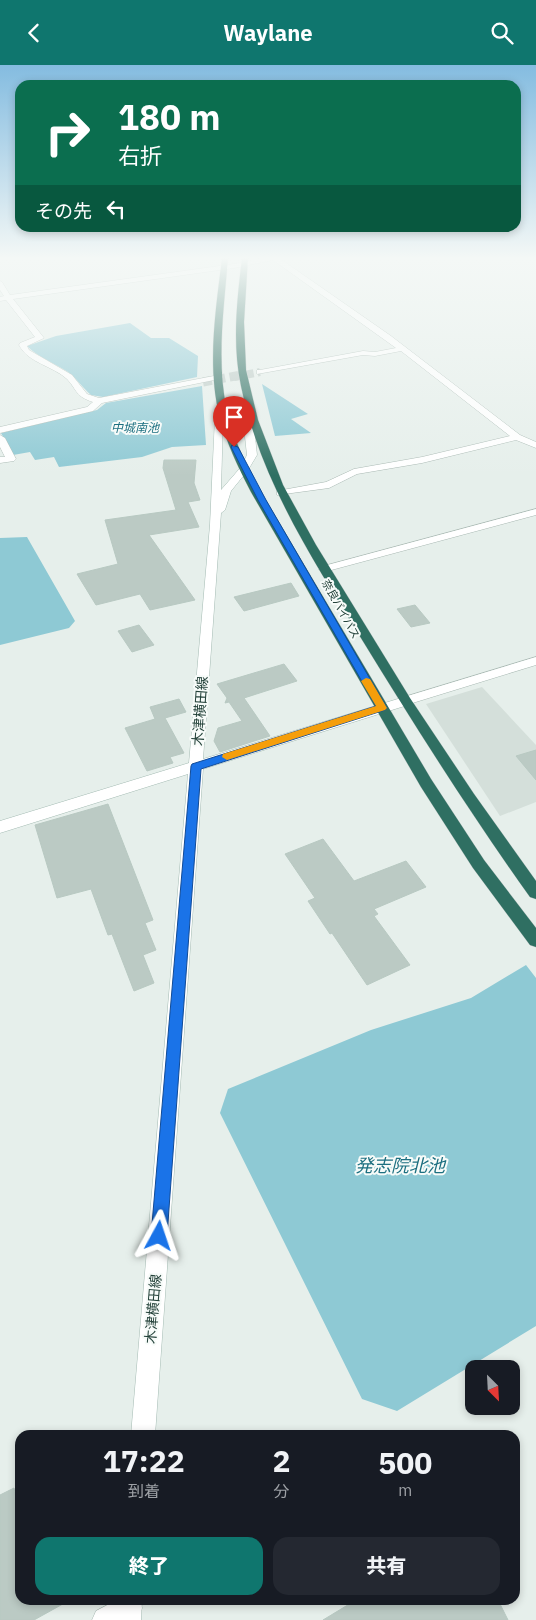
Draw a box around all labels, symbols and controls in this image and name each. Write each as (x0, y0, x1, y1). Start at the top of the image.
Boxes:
text: Waylane (223, 18, 313, 47)
icon: back (20, 19, 48, 47)
icon: search (488, 19, 516, 47)
text: 180 m (118, 94, 221, 140)
icon: right (35, 100, 100, 165)
text: 右折 (118, 141, 162, 170)
icon: left (102, 195, 130, 223)
text: その先 (35, 199, 92, 223)
pin (213, 396, 255, 447)
icon: arrive (220, 403, 248, 431)
water label: 中城南池 (111, 420, 160, 435)
street label: 奈良バイパス (319, 577, 363, 641)
street label: 木津横田線 (189, 675, 211, 747)
water label: 発志院北池 (355, 1154, 447, 1177)
position arrow (132, 1209, 184, 1261)
street label: 木津横田線 (141, 1273, 165, 1345)
north arrow (465, 1360, 520, 1415)
map controls (465, 1360, 520, 1415)
text: 17:22 (103, 1441, 185, 1480)
text: 2 (272, 1441, 290, 1480)
text: 500 (378, 1443, 432, 1482)
text: m (398, 1480, 412, 1500)
text: 到着 (128, 1481, 160, 1501)
text: 分 (273, 1481, 289, 1501)
button: 終了 (35, 1537, 263, 1595)
button: 共有 (273, 1537, 500, 1595)

